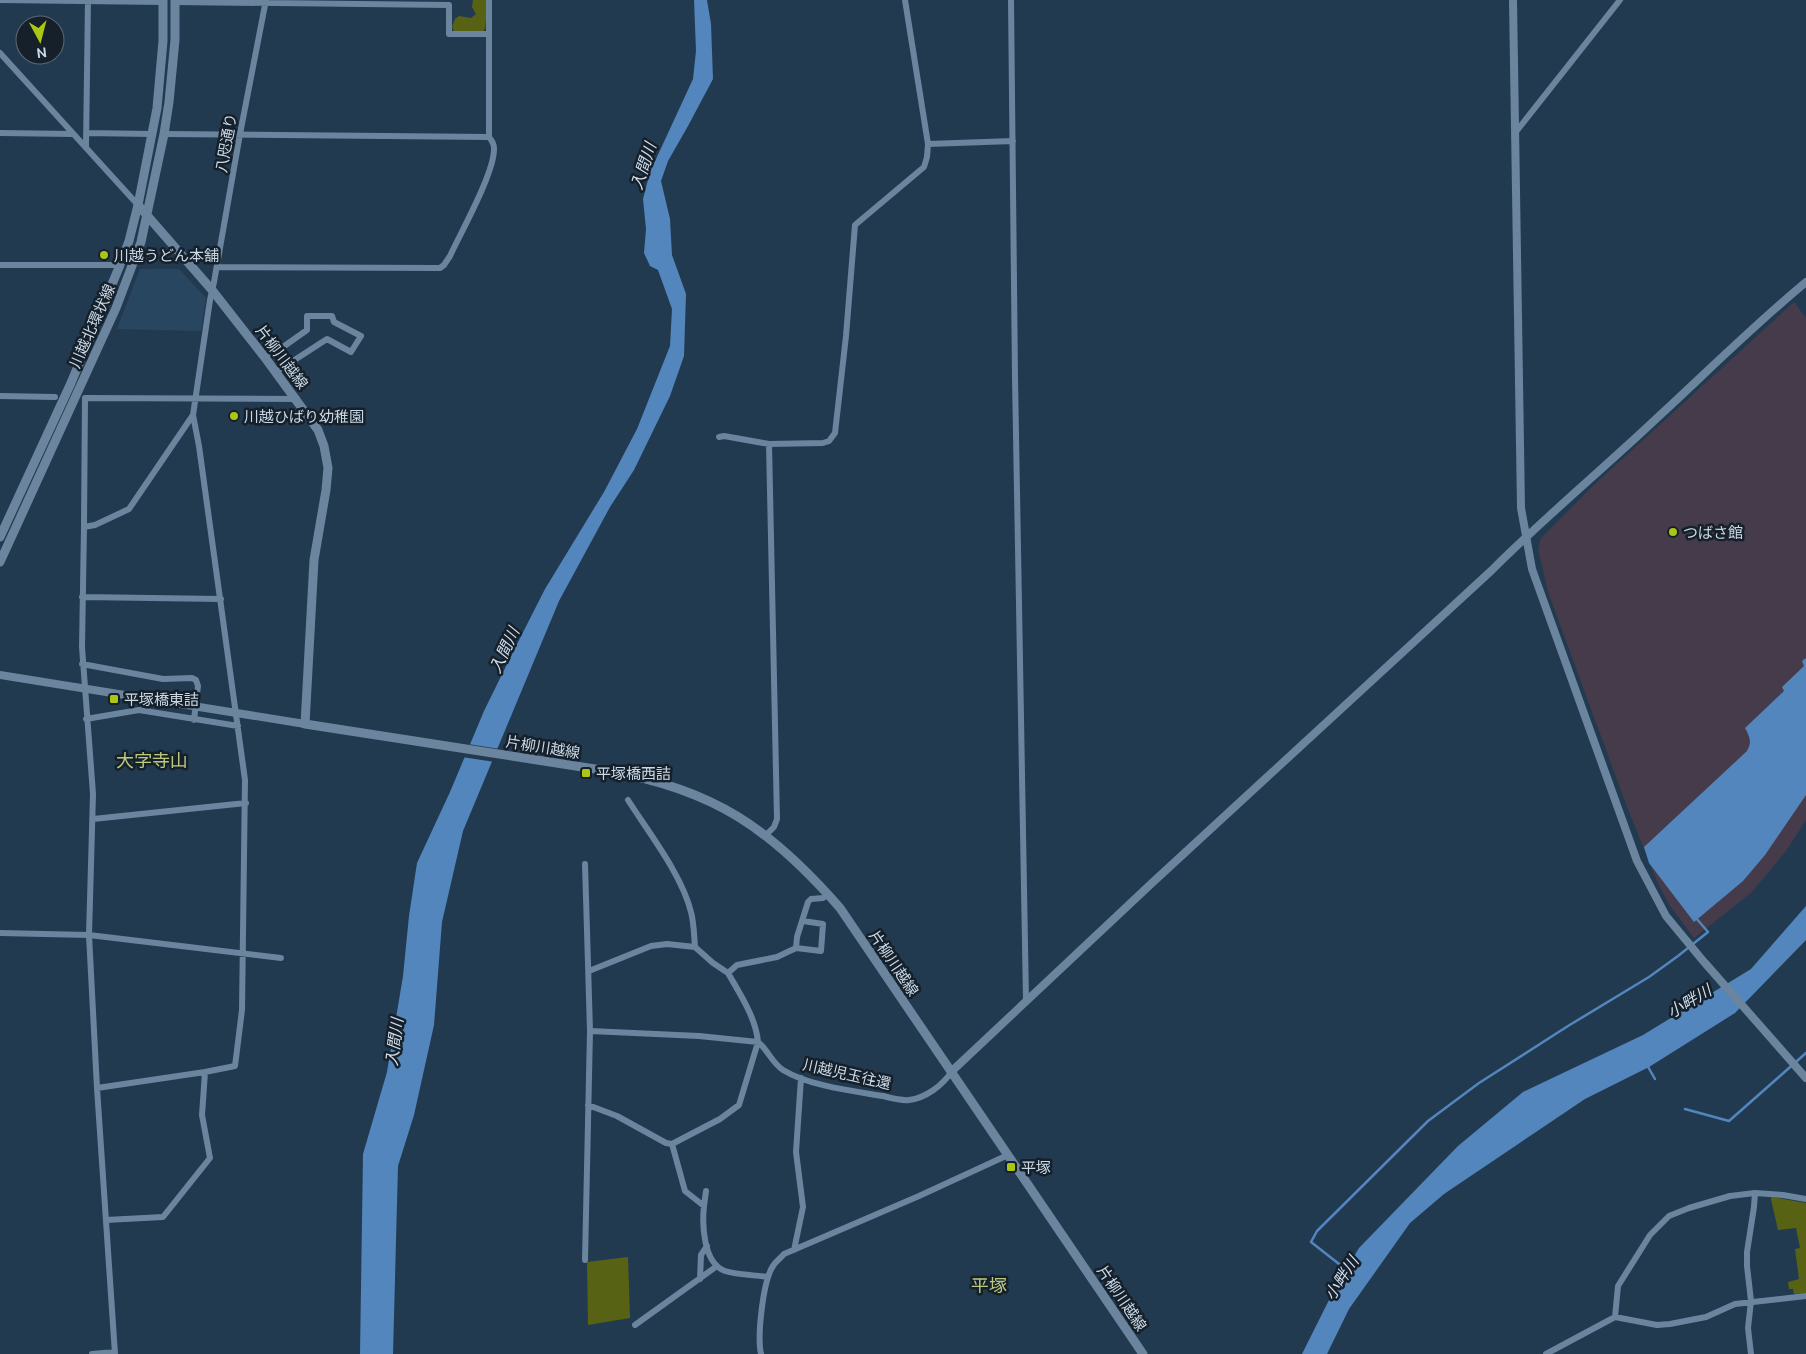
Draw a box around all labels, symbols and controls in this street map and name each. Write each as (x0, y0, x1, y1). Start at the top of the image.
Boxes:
north arrow (15, 15, 65, 65)
text: N (35, 44, 48, 61)
street label: 八咫通り (212, 112, 240, 174)
water label: 入間川 (627, 138, 660, 192)
place label: 川越うどん本舗 (114, 247, 219, 264)
marker: 川越うどん本舗 (98, 249, 110, 261)
street label: 川越北環状線 (66, 281, 118, 371)
street label: 片柳川越線 (253, 322, 311, 392)
place label: 川越ひばり幼稚園 (244, 408, 364, 425)
marker: 川越ひばり幼稚園 (228, 410, 240, 422)
place label: つばさ館 (1683, 524, 1743, 541)
marker: つばさ館 (1667, 526, 1679, 538)
water label: 入間川 (486, 623, 523, 676)
place label: 平塚橋東詰 (124, 691, 199, 708)
marker: 平塚橋東詰 (108, 693, 120, 705)
street label: 片柳川越線 (505, 733, 581, 761)
district label: 大字寺山 (116, 750, 188, 770)
place label: 平塚橋西詰 (596, 765, 671, 782)
marker: 平塚橋西詰 (580, 767, 592, 779)
street label: 片柳川越線 (866, 927, 922, 999)
water label: 小畔川 (1664, 980, 1716, 1021)
water label: 入間川 (382, 1015, 406, 1067)
street label: 川越児玉往還 (801, 1056, 893, 1092)
place label: 平塚 (1021, 1159, 1051, 1176)
marker: 平塚 (1005, 1161, 1017, 1173)
water label: 小畔川 (1320, 1251, 1363, 1303)
street label: 片柳川越線 (1094, 1262, 1150, 1334)
district label: 平塚 (971, 1275, 1007, 1295)

